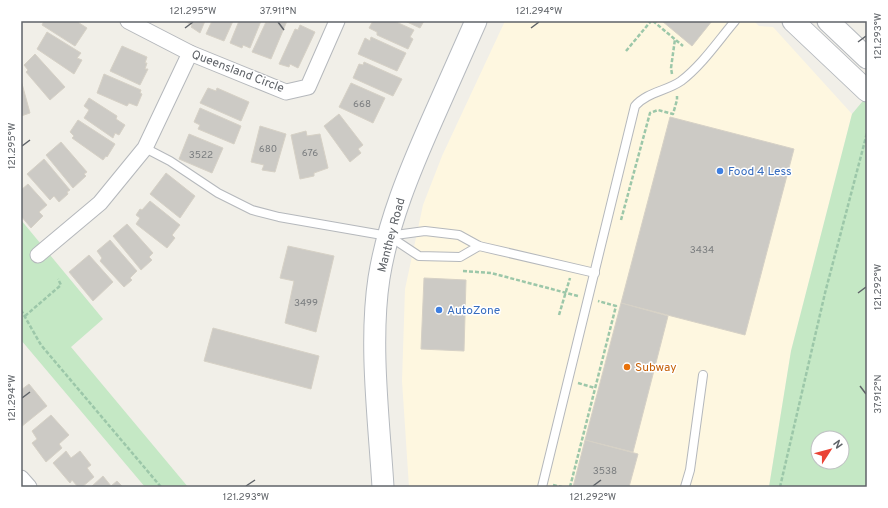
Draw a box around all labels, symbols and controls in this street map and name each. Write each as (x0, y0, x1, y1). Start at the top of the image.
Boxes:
text: 121.295°W (170, 5, 216, 18)
text: 37.911°N (260, 5, 297, 18)
text: 121.294°W (516, 5, 562, 18)
text: 121.293°W (872, 13, 885, 59)
street label: Queensland Circle (189, 47, 286, 97)
house number: 668 (353, 98, 371, 111)
text: 121.295°W (6, 123, 19, 169)
house number: 680 (259, 143, 277, 156)
house number: 676 (302, 147, 318, 160)
house number: 3522 (189, 149, 213, 162)
place label: Food 4 Less (728, 164, 792, 180)
marker: Food 4 Less (715, 166, 725, 176)
street label: Manthey Road (374, 196, 410, 274)
house number: 3434 (690, 244, 714, 257)
text: 121.292°W (872, 264, 885, 310)
house number: 3499 (294, 297, 318, 310)
place label: AutoZone (447, 303, 500, 319)
marker: AutoZone (434, 305, 444, 315)
place label: Subway (635, 360, 677, 376)
marker: Subway (622, 362, 632, 372)
text: 37.912°N (872, 374, 885, 414)
text: 121.294°W (6, 375, 19, 421)
north arrow (810, 430, 850, 470)
text: N (829, 437, 845, 452)
house number: 3538 (593, 465, 617, 478)
text: 121.293°W (223, 491, 269, 504)
text: 121.292°W (570, 491, 616, 504)

